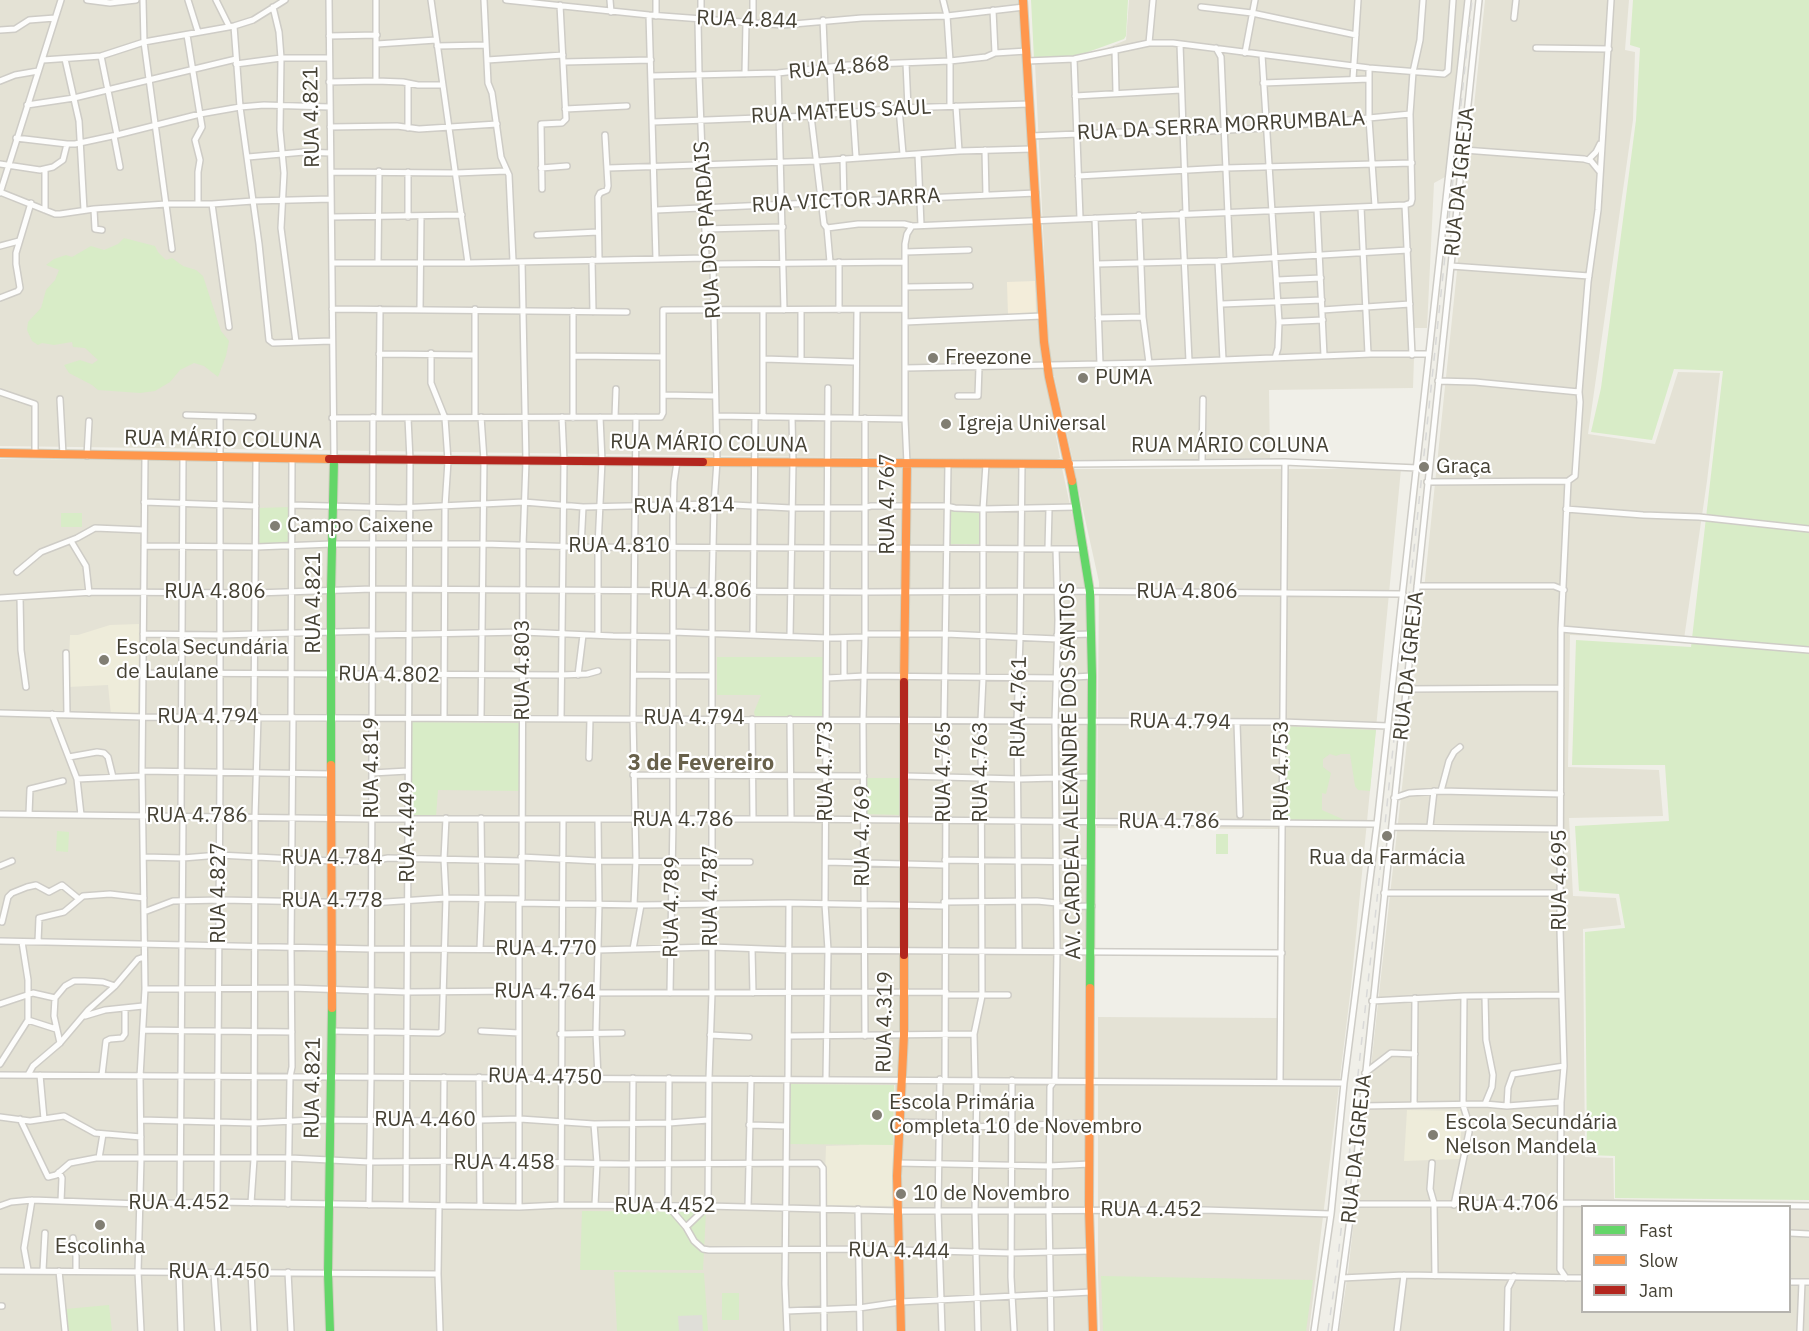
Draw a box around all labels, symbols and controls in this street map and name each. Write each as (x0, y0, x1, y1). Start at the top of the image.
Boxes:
street label: RUA 4.844 (696, 6, 798, 34)
street label: RUA 4.868 (787, 51, 891, 85)
street label: RUA 4.821 (299, 66, 325, 168)
street label: RUA MATEUS SAUL (750, 95, 932, 129)
street label: RUA DA SERRA MORRUMBALA (1076, 106, 1366, 146)
street label: RUA DA IGREJA (1440, 106, 1480, 258)
street label: RUA DOS PARDAIS (689, 140, 727, 320)
street label: RUA VICTOR JARRA (751, 183, 941, 219)
place label: Freezone (945, 345, 1032, 371)
marker: Freezone (926, 351, 940, 365)
place label: PUMA (1095, 365, 1152, 391)
marker: PUMA (1076, 371, 1090, 385)
place label: Igreja Universal (958, 411, 1106, 437)
marker: Igreja Universal (939, 417, 953, 431)
street label: RUA MÁRIO COLUNA (124, 426, 322, 454)
street label: RUA MÁRIO COLUNA (610, 430, 808, 458)
street label: RUA MÁRIO COLUNA (1131, 433, 1329, 459)
street label: RUA 4.767 (875, 453, 901, 555)
place label: Graça (1436, 454, 1491, 480)
marker: Graça (1417, 460, 1431, 474)
street label: RUA 4.814 (633, 493, 735, 519)
place label: Campo Caixene (287, 513, 433, 539)
marker: Campo Caixene (268, 519, 282, 533)
street label: RUA 4.810 (568, 533, 670, 559)
street label: RUA 4.821 (301, 552, 327, 654)
street label: RUA 4.806 (650, 578, 752, 604)
street label: RUA 4.806 (164, 579, 266, 605)
street label: RUA 4.806 (1136, 579, 1238, 605)
street label: AV. CARDEAL ALEXANDRE DOS SANTOS (1055, 582, 1087, 960)
street label: RUA DA IGREJA (1389, 590, 1429, 742)
street label: RUA 4.803 (510, 619, 536, 721)
place label: Escola Secundária de Laulane (116, 635, 288, 685)
marker: Escola Secundária de Laulane (97, 653, 111, 667)
street label: RUA 4.761 (1006, 656, 1032, 758)
street label: RUA 4.802 (338, 662, 440, 688)
street label: RUA 4.794 (157, 704, 259, 730)
street label: RUA 4.794 (643, 705, 745, 731)
street label: RUA 4.794 (1129, 709, 1231, 735)
street label: RUA 4.819 (359, 717, 385, 819)
street label: RUA 4.773 (813, 720, 839, 822)
street label: RUA 4.753 (1269, 720, 1295, 822)
street label: RUA 4.765 (931, 721, 957, 823)
street label: RUA 4.763 (968, 721, 994, 823)
district label: 3 de Fevereiro (628, 751, 774, 777)
street label: RUA 4.449 (395, 781, 421, 883)
street label: RUA 4.769 (850, 785, 876, 887)
street label: RUA 4.786 (146, 803, 248, 829)
street label: RUA 4.786 (632, 807, 734, 833)
street label: RUA 4.786 (1118, 809, 1220, 835)
marker: Rua da Farmácia (1380, 829, 1394, 843)
street label: RUA 4.695 (1547, 829, 1573, 931)
street label: RUA 4.827 (206, 842, 232, 944)
street label: RUA 4.784 (281, 845, 383, 871)
street label: RUA 4.787 (698, 845, 724, 947)
place label: Rua da Farmácia (1309, 845, 1465, 871)
street label: RUA 4.789 (659, 856, 685, 958)
street label: RUA 4.778 (281, 888, 383, 914)
street label: RUA 4.770 (495, 936, 597, 962)
street label: RUA 4.319 (872, 971, 898, 1073)
street label: RUA 4.764 (494, 979, 596, 1005)
street label: RUA 4.821 (300, 1037, 326, 1139)
street label: RUA 4.4750 (488, 1063, 602, 1091)
street label: RUA DA IGREJA (1337, 1073, 1377, 1225)
place label: Escola Primária Completa 10 de Novembro (889, 1090, 1142, 1140)
street label: RUA 4.460 (374, 1107, 476, 1133)
marker: Escola Primária Completa 10 de Novembro (870, 1108, 884, 1122)
place label: Escola Secundária Nelson Mandela (1445, 1110, 1617, 1160)
marker: Escola Secundária Nelson Mandela (1426, 1128, 1440, 1142)
street label: RUA 4.458 (453, 1150, 555, 1176)
place label: 10 de Novembro (913, 1181, 1070, 1207)
marker: 10 de Novembro (894, 1187, 908, 1201)
street label: RUA 4.452 (128, 1190, 230, 1216)
street label: RUA 4.706 (1457, 1191, 1559, 1217)
street label: RUA 4.452 (614, 1193, 716, 1219)
street label: RUA 4.452 (1100, 1197, 1202, 1223)
legend (1581, 1205, 1791, 1313)
marker: Escolinha (93, 1218, 107, 1232)
text: Fast (1639, 1219, 1673, 1242)
place label: Escolinha (55, 1234, 145, 1260)
street label: RUA 4.444 (848, 1238, 950, 1264)
text: Slow (1639, 1249, 1678, 1272)
street label: RUA 4.450 (168, 1259, 270, 1285)
text: Jam (1639, 1279, 1674, 1302)

